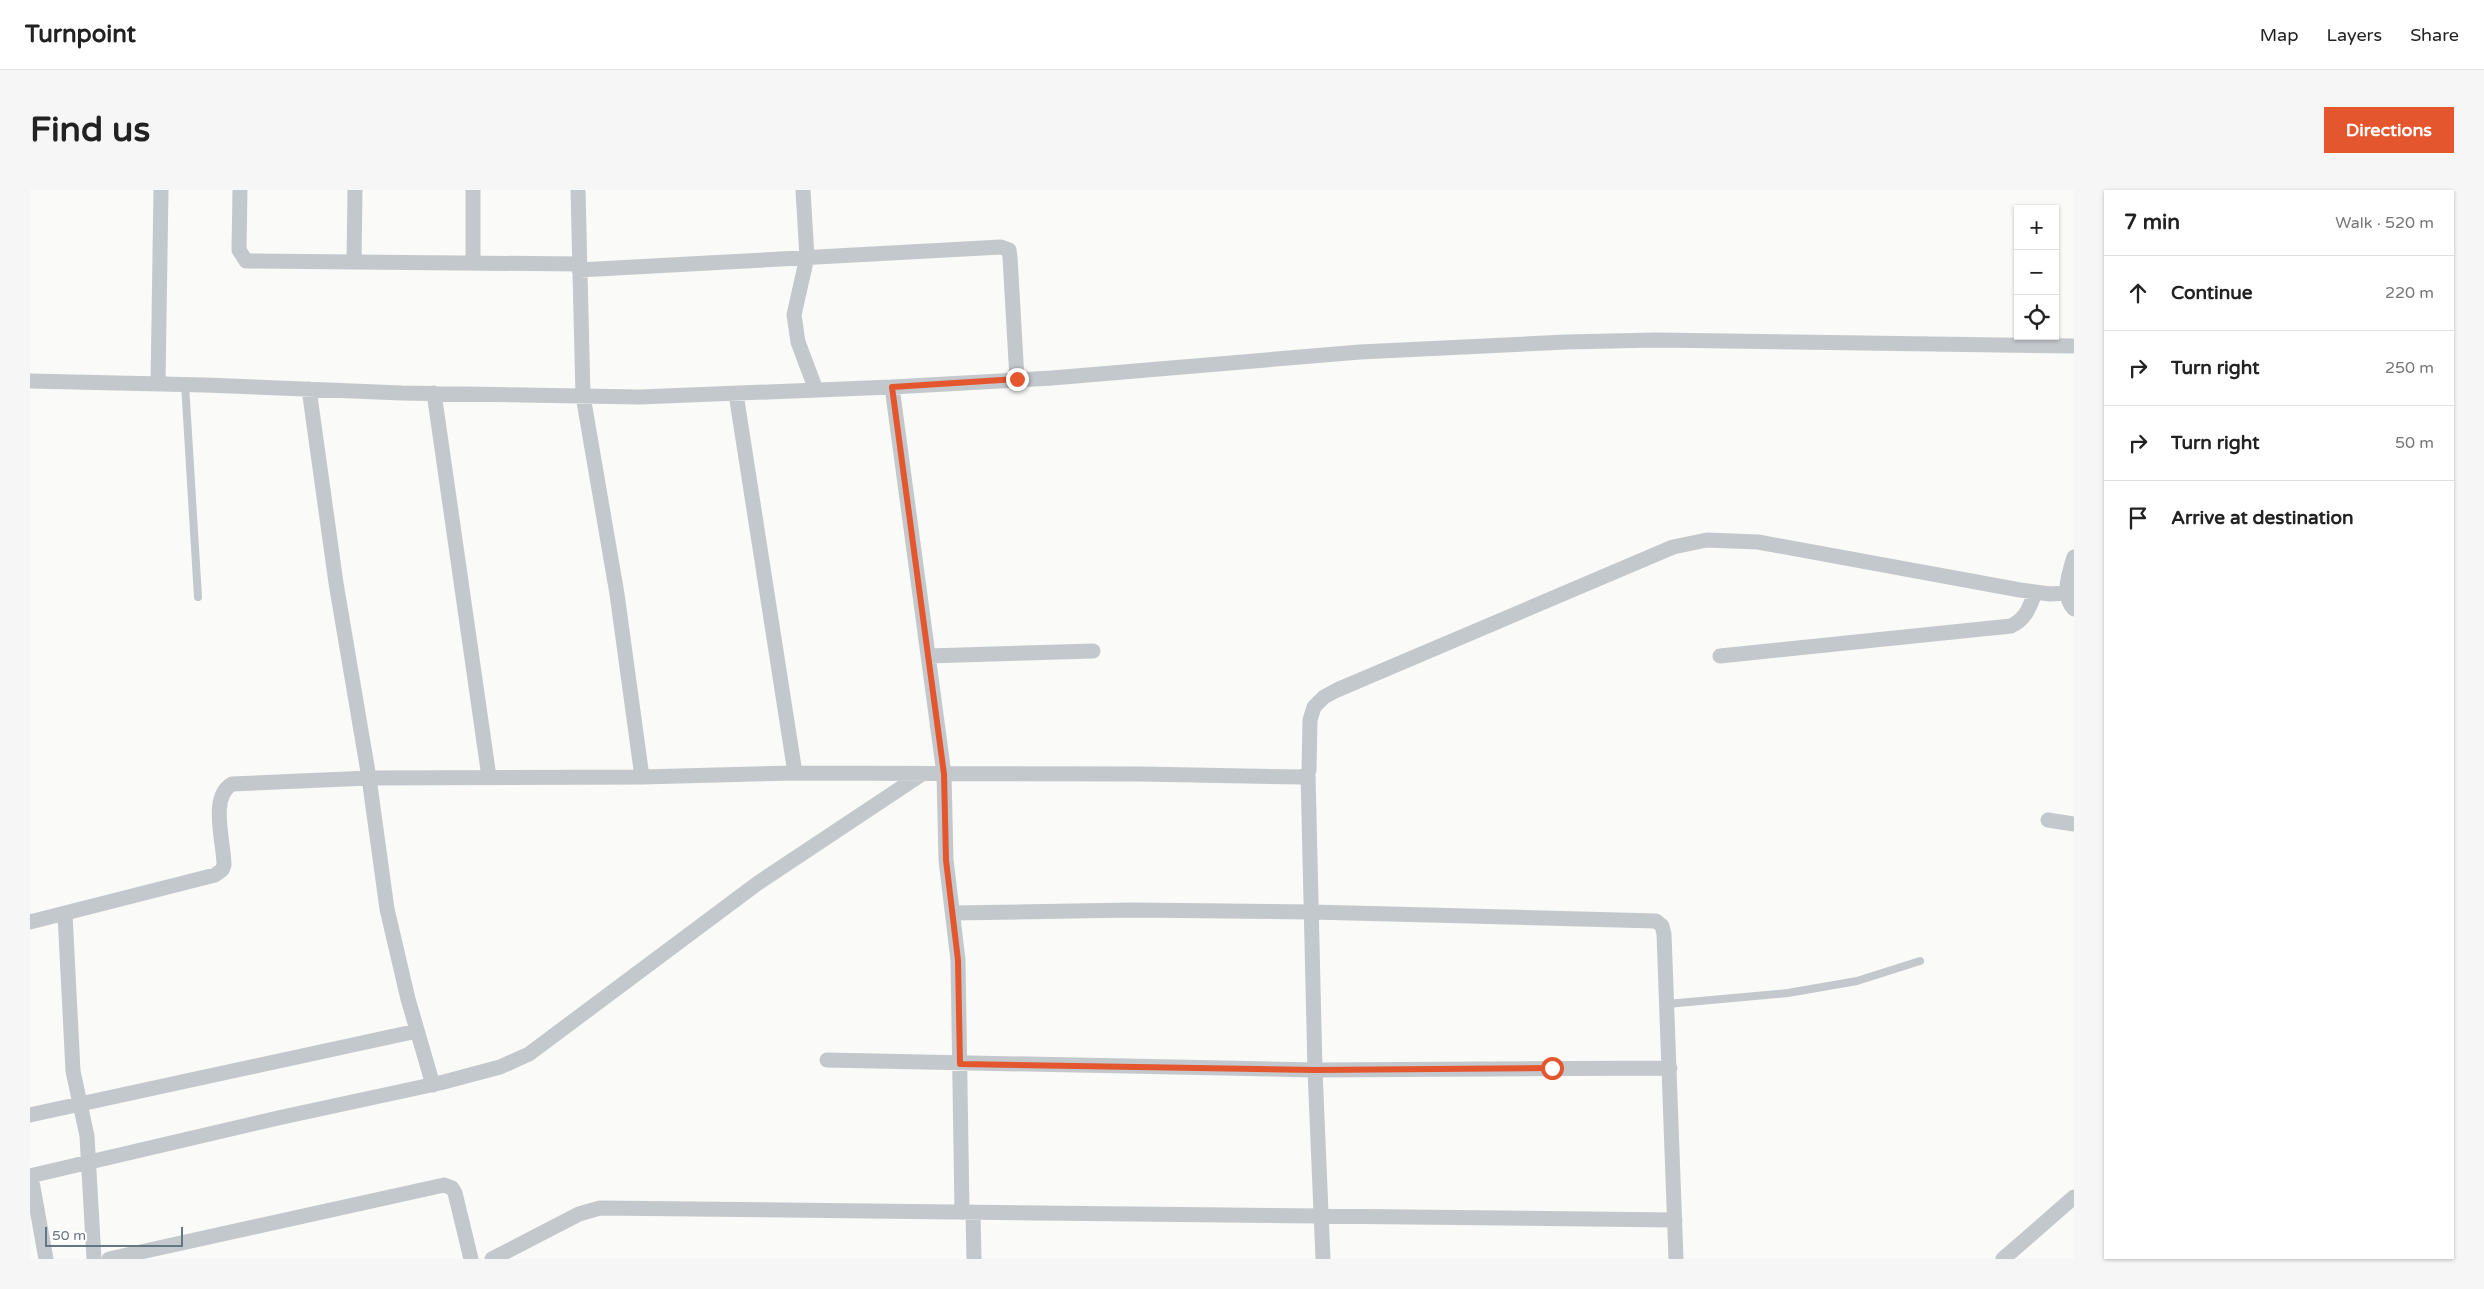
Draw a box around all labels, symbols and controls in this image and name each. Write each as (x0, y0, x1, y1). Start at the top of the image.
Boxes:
text: Turnpoint (25, 20, 136, 49)
text: Map (2260, 24, 2299, 46)
text: Layers (2327, 24, 2382, 46)
text: Share (2410, 24, 2459, 46)
button: Directions (2324, 107, 2454, 153)
text: Find us (30, 109, 150, 151)
map controls (2014, 205, 2059, 340)
button: + (2014, 205, 2059, 250)
text: 7 min (2124, 210, 2180, 235)
text: Walk · 520 m (2335, 213, 2434, 233)
button: − (2014, 250, 2059, 295)
icon: ahead (2124, 279, 2152, 307)
text: Continue (2171, 282, 2253, 304)
text: 220 m (2385, 283, 2434, 303)
button: locate (2014, 295, 2059, 340)
icon: right (2124, 354, 2152, 382)
text: Turn right (2171, 357, 2259, 379)
text: 250 m (2385, 358, 2434, 378)
route end (1006, 368, 1029, 391)
icon: right (2124, 429, 2152, 457)
text: Turn right (2171, 432, 2259, 454)
text: 50 m (2395, 433, 2434, 453)
icon: arrive (2124, 504, 2152, 532)
text: Arrive at destination (2171, 507, 2354, 529)
route start (1541, 1057, 1564, 1080)
scale bar (45, 1224, 182, 1247)
text: 50 m (52, 1227, 86, 1244)

